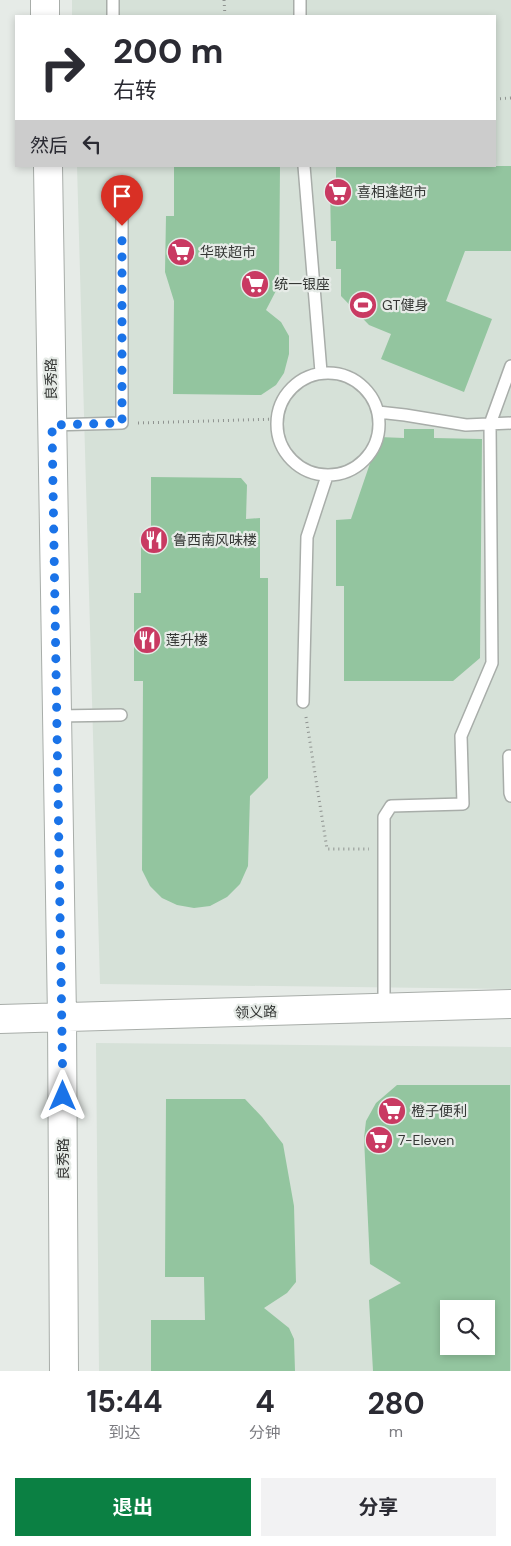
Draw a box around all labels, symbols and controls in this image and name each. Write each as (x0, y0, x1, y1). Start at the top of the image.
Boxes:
text: 200 m (113, 28, 224, 74)
icon: right (30, 35, 95, 100)
text: 右转 (113, 76, 157, 105)
icon: left (78, 130, 106, 158)
text: 然后 (30, 133, 68, 158)
pin (101, 175, 143, 226)
supermarket icon: 喜相逢超市 (323, 177, 353, 207)
icon: arrive (108, 182, 136, 210)
place label: 喜相逢超市 (357, 183, 427, 201)
supermarket icon: 华联超市 (166, 237, 196, 267)
place label: 华联超市 (200, 243, 256, 261)
supermarket icon: 统一银座 (240, 269, 270, 299)
place label: 统一银座 (274, 275, 330, 293)
sports icon: GT健身 (348, 290, 378, 320)
place label: GT健身 (382, 296, 428, 314)
street label: 良秀路 (42, 358, 60, 400)
restaurant icon: 鲁西南风味楼 (139, 525, 169, 555)
place label: 鲁西南风味楼 (173, 531, 257, 549)
restaurant icon: 莲升楼 (132, 625, 162, 655)
place label: 莲升楼 (166, 631, 208, 649)
street label: 领义路 (235, 1002, 277, 1022)
position arrow (36, 1069, 88, 1121)
supermarket icon: 橙子便利 (377, 1096, 407, 1126)
place label: 橙子便利 (411, 1102, 467, 1120)
supermarket icon: 7-Eleven (364, 1125, 394, 1155)
place label: 7-Eleven (398, 1131, 454, 1149)
street label: 良秀路 (54, 1138, 72, 1180)
map controls (440, 1300, 495, 1355)
button: search (440, 1300, 495, 1355)
text: 15:44 (86, 1382, 163, 1421)
text: 4 (255, 1382, 275, 1421)
text: 280 (367, 1384, 425, 1423)
text: m (389, 1421, 403, 1442)
text: 到达 (108, 1422, 141, 1443)
text: 分钟 (249, 1422, 281, 1443)
button: 退出 (15, 1478, 251, 1536)
button: 分享 (261, 1478, 496, 1536)

